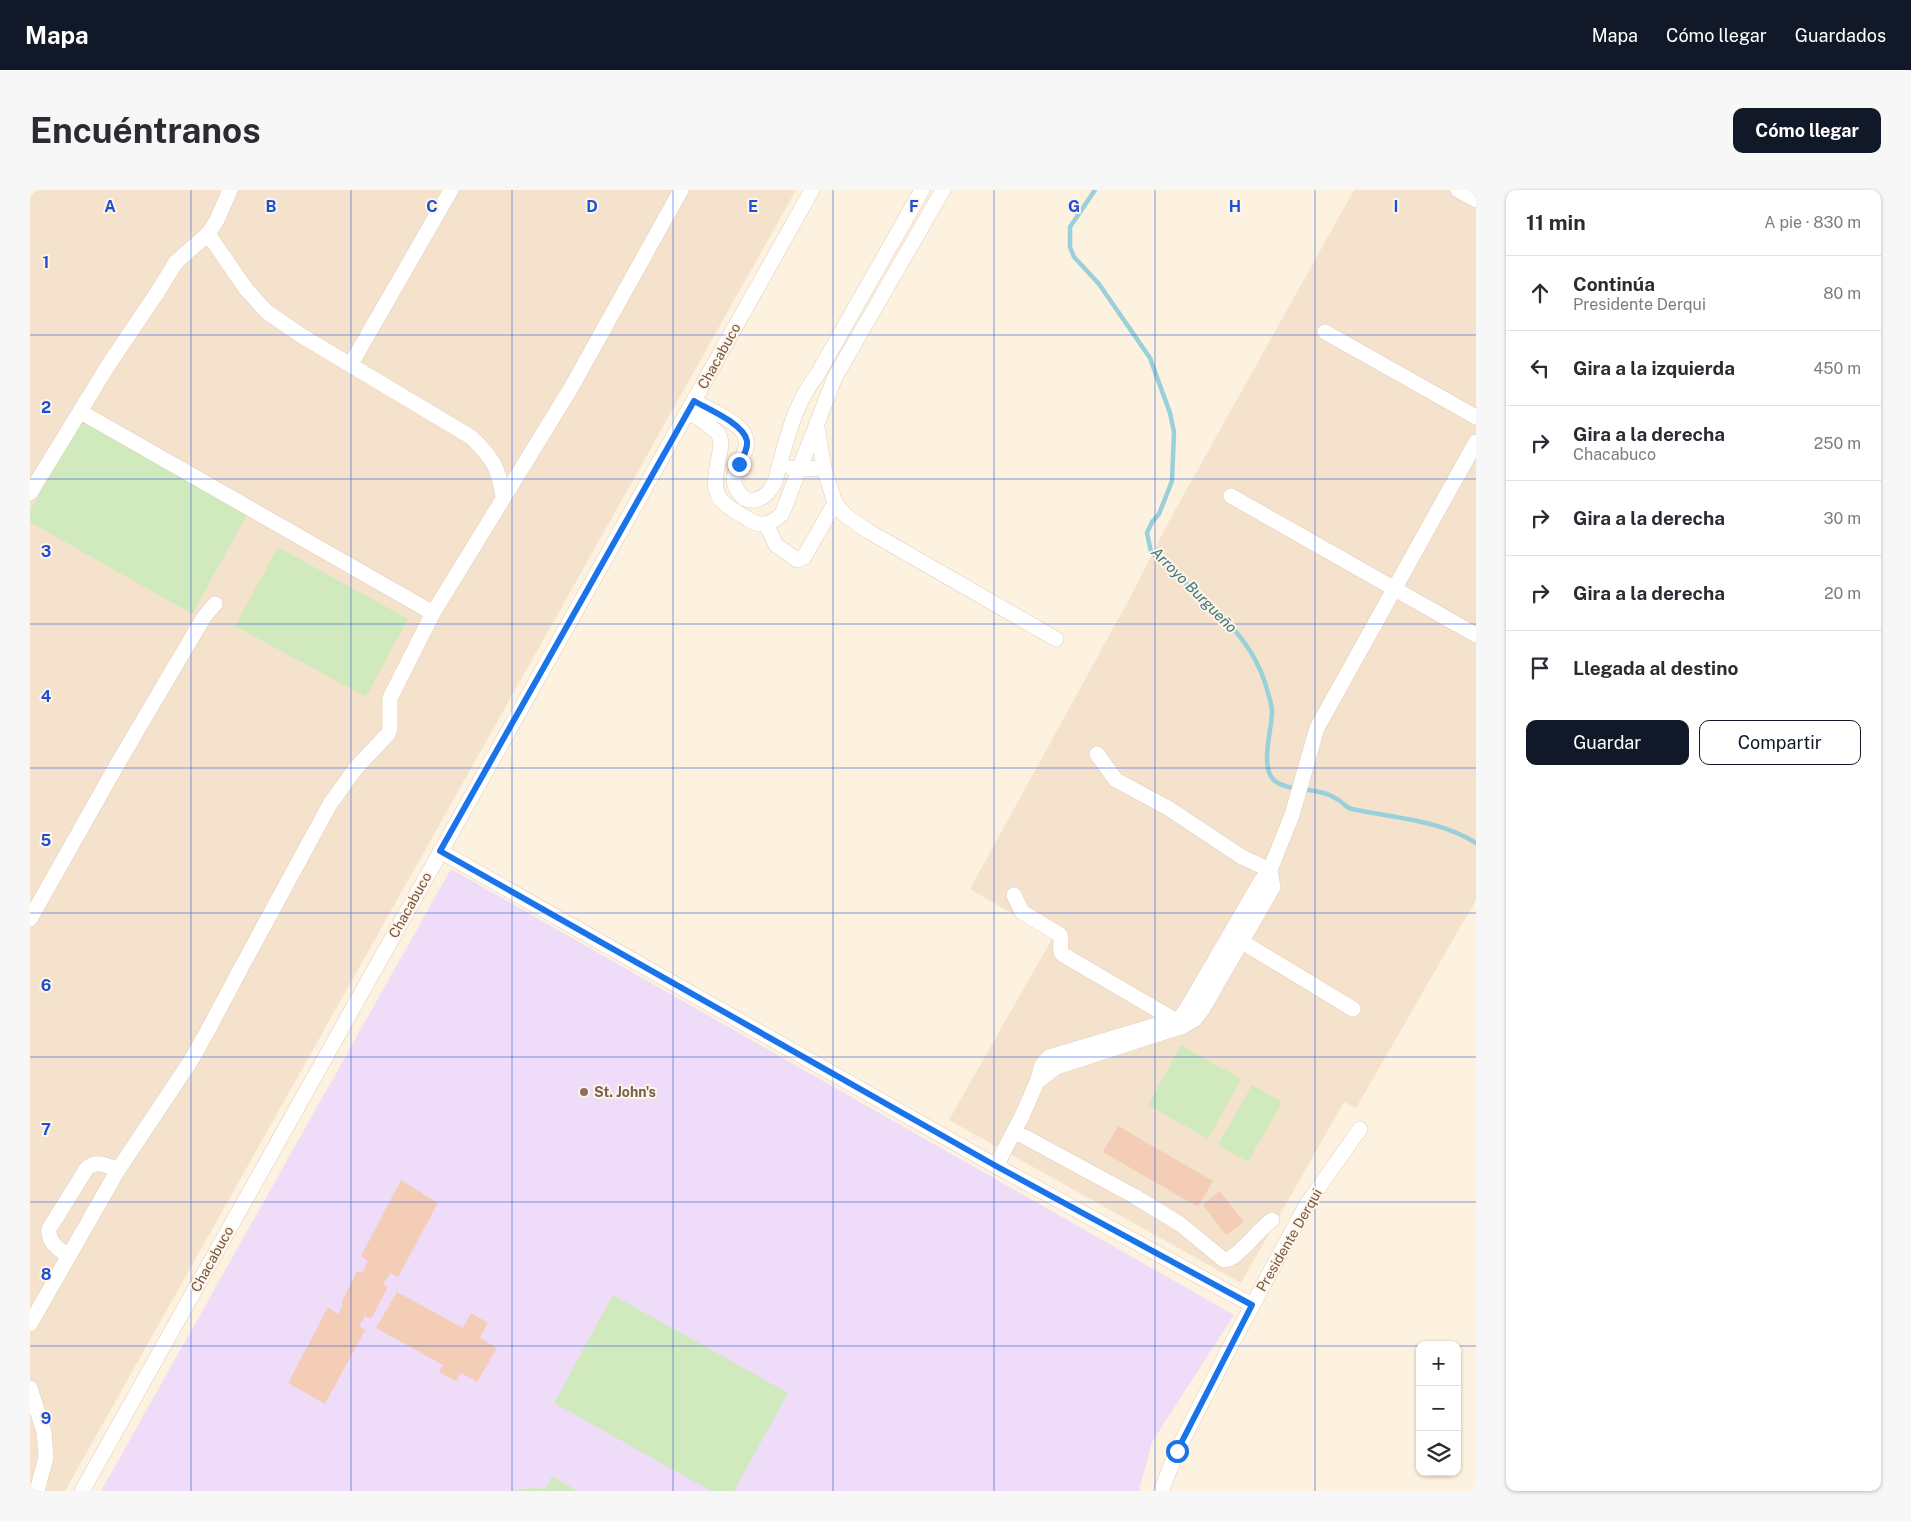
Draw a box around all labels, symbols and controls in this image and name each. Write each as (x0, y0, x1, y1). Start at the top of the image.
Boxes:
text: Mapa (25, 21, 89, 49)
text: Mapa (1592, 25, 1638, 46)
text: Cómo llegar (1666, 25, 1767, 46)
text: Guardados (1795, 25, 1886, 46)
button: Cómo llegar (1733, 108, 1881, 153)
text: Encuéntranos (30, 110, 261, 151)
text: A (104, 197, 116, 216)
text: B (266, 197, 277, 216)
text: C (426, 197, 438, 216)
text: D (586, 197, 598, 216)
text: E (748, 197, 758, 216)
text: F (909, 197, 919, 216)
text: G (1068, 197, 1080, 216)
text: H (1229, 197, 1241, 216)
text: I (1394, 197, 1398, 216)
text: 11 min (1526, 210, 1586, 235)
text: A pie · 830 m (1764, 213, 1861, 232)
text: 1 (43, 253, 49, 272)
text: Continúa (1573, 273, 1655, 295)
icon: ahead (1526, 279, 1554, 307)
text: 80 m (1823, 284, 1861, 303)
text: Presidente Derqui (1573, 295, 1706, 314)
street label: Chacabuco (694, 320, 744, 392)
icon: left (1526, 354, 1554, 382)
text: Gira a la izquierda (1573, 357, 1735, 379)
text: 450 m (1813, 359, 1861, 378)
text: 2 (41, 398, 51, 417)
text: Gira a la derecha (1573, 423, 1725, 445)
icon: right (1526, 429, 1554, 457)
text: 250 m (1814, 434, 1861, 453)
text: Chacabuco (1573, 445, 1656, 464)
route end (728, 453, 751, 476)
icon: right (1526, 504, 1554, 532)
text: Gira a la derecha (1573, 507, 1725, 529)
text: 30 m (1824, 509, 1861, 528)
text: 3 (41, 542, 51, 561)
water label: Arroyo Burgueño (1148, 543, 1241, 636)
icon: right (1526, 579, 1554, 607)
text: Gira a la derecha (1573, 582, 1725, 604)
text: 20 m (1824, 584, 1861, 603)
icon: arrive (1526, 654, 1554, 682)
text: Llegada al destino (1573, 657, 1738, 679)
text: 4 (41, 687, 52, 706)
button: Guardar (1526, 720, 1689, 765)
button: Compartir (1699, 720, 1861, 765)
text: 5 (41, 831, 52, 850)
street label: Chacabuco (385, 869, 435, 941)
text: 6 (41, 976, 51, 995)
place label: St. John's (594, 1084, 656, 1100)
marker: St. John's (578, 1086, 590, 1098)
text: 7 (41, 1120, 51, 1139)
street label: Presidente Derqui (1253, 1186, 1325, 1294)
street label: Chacabuco (187, 1223, 237, 1295)
text: 8 (41, 1265, 52, 1284)
map controls (1416, 1341, 1461, 1476)
button: + (1416, 1341, 1461, 1386)
button: − (1416, 1386, 1461, 1431)
text: 9 (41, 1409, 51, 1428)
button: layers (1416, 1431, 1461, 1476)
route start (1166, 1440, 1189, 1463)

